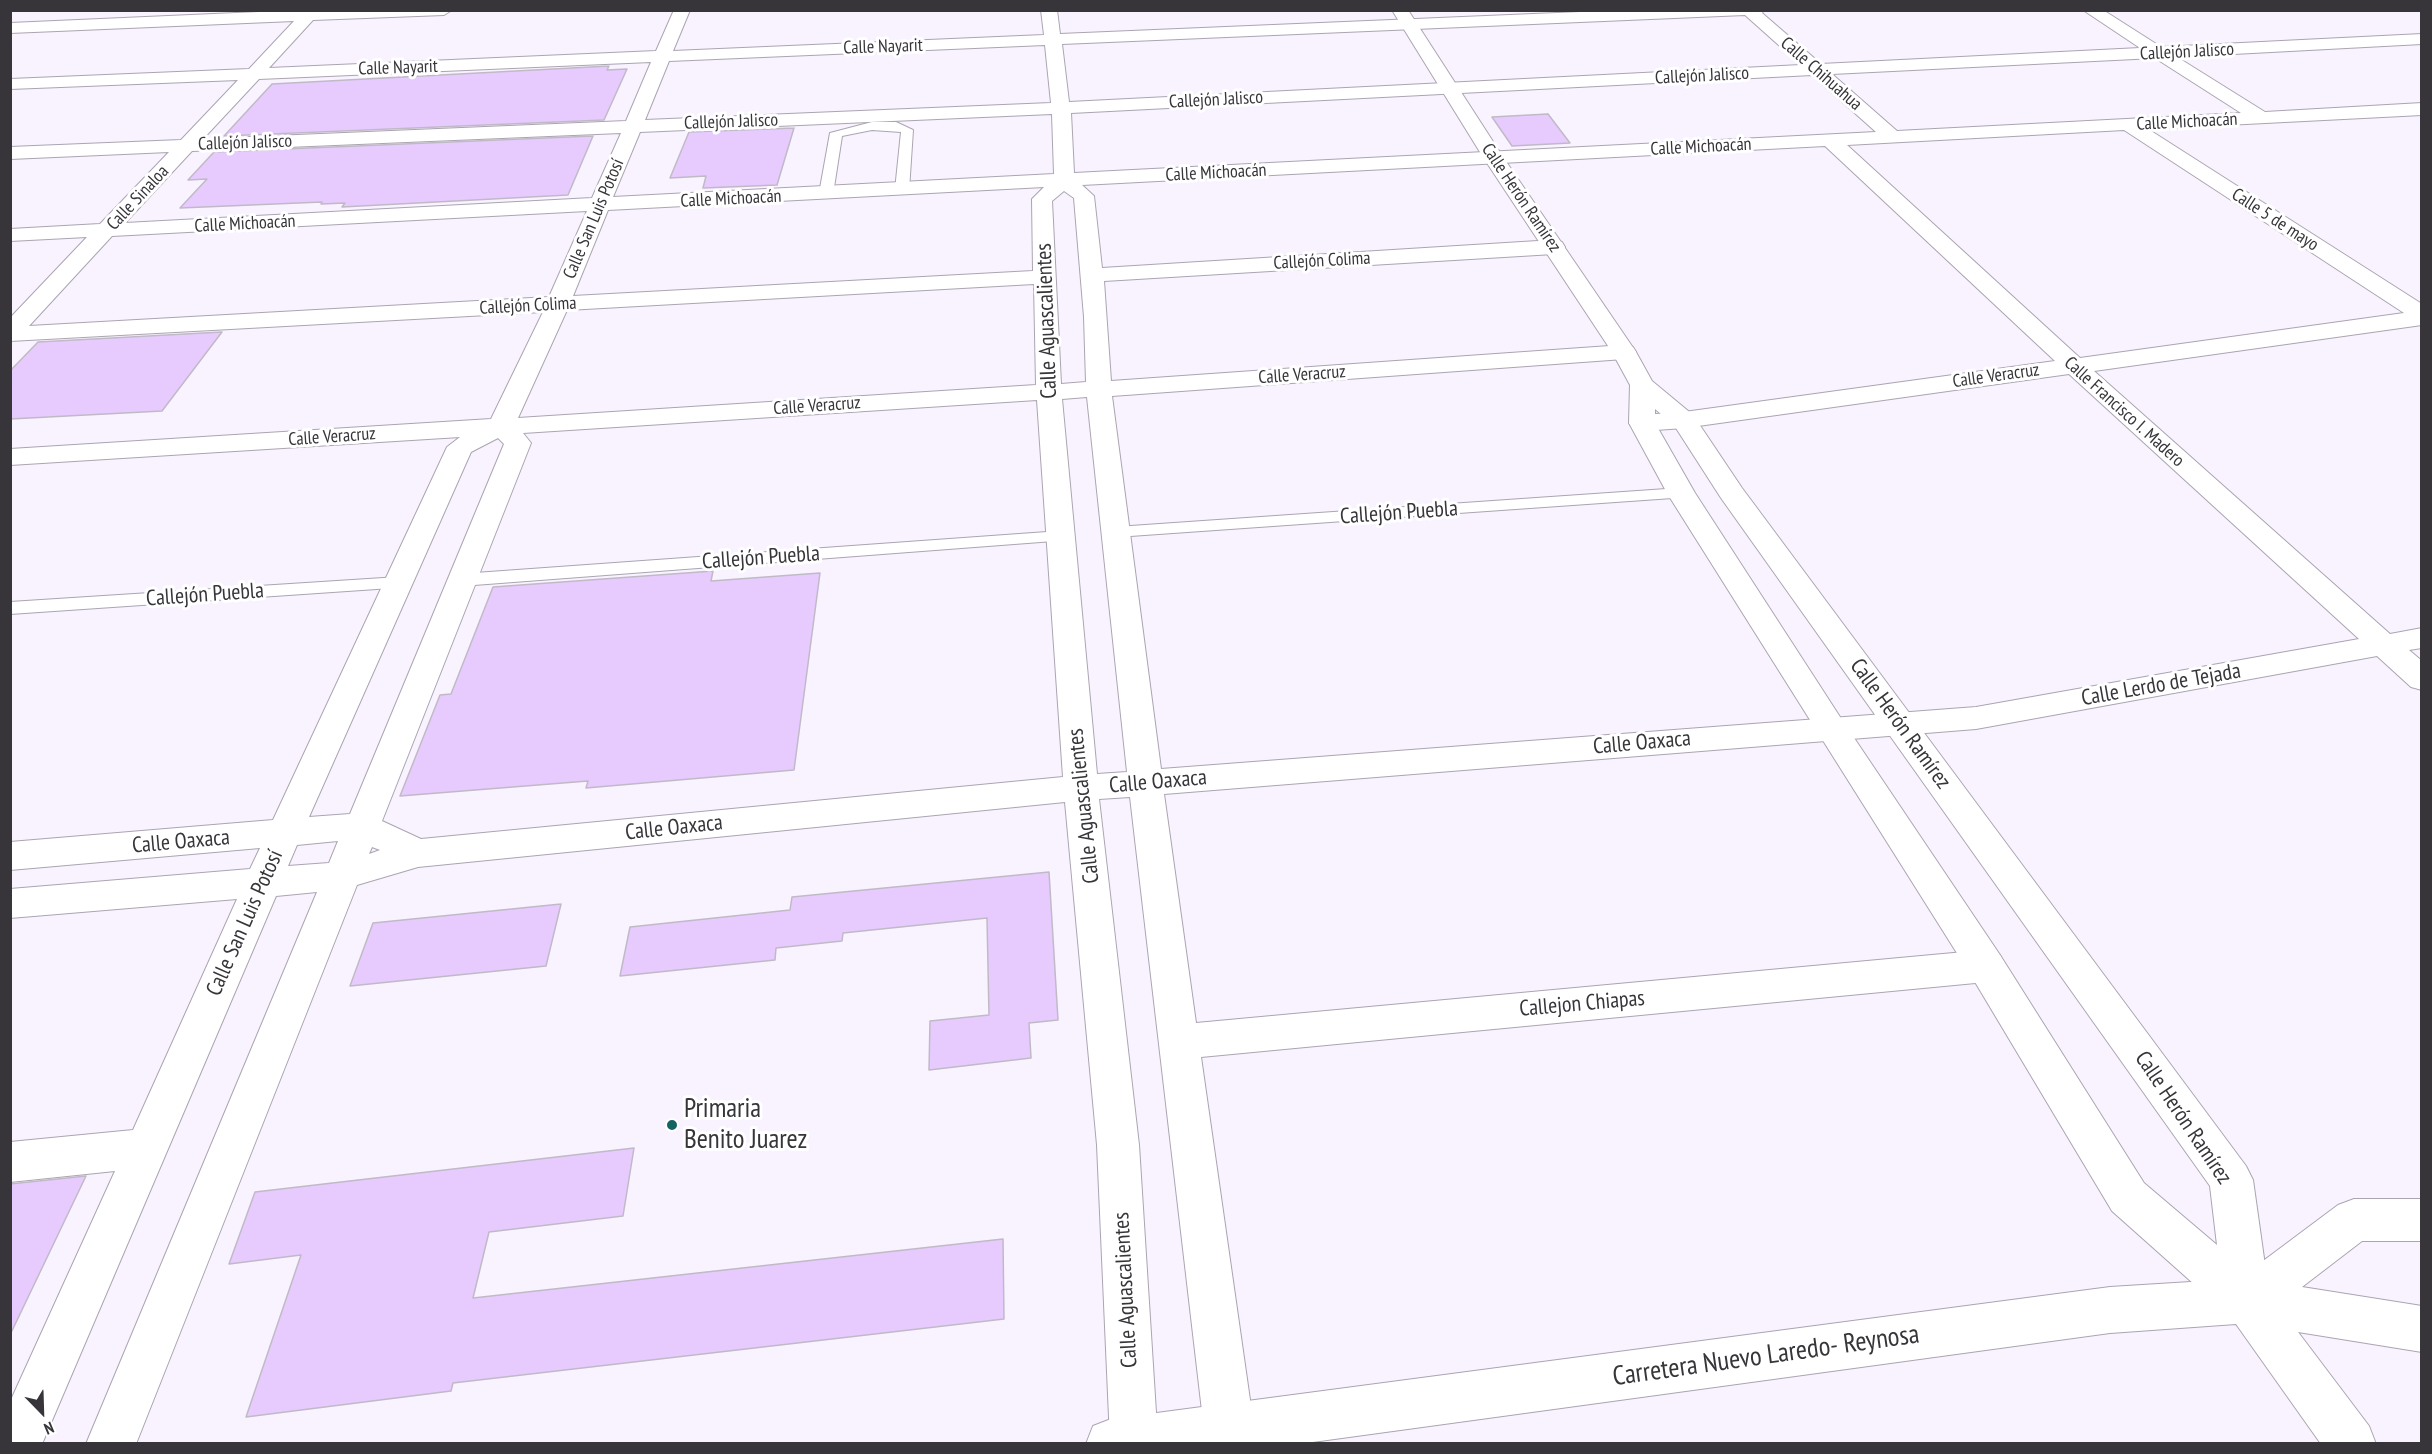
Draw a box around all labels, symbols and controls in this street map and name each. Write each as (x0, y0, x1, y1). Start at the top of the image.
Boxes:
street label: Calle Chihuahua (1776, 33, 1866, 115)
street label: Calle Nayarit (843, 35, 923, 59)
street label: Callejón Jalisco (2140, 39, 2234, 65)
street label: Calle Nayarit (358, 56, 438, 80)
street label: Callejón Jalisco (1655, 63, 1749, 89)
street label: Callejón Jalisco (1169, 87, 1263, 113)
street label: Calle Michoacán (2136, 109, 2238, 135)
street label: Callejón Jalisco (684, 110, 778, 134)
street label: Callejón Jalisco (198, 131, 292, 155)
street label: Calle Michoacán (1650, 134, 1752, 160)
street label: Calle Herón Ramírez (1477, 140, 1565, 256)
street label: Calle San Luis Potosí (559, 156, 629, 282)
street label: Calle Michoacán (1165, 160, 1267, 186)
street label: Calle Sinaloa (103, 161, 173, 235)
street label: Calle 5 de mayo (2227, 184, 2323, 256)
street label: Calle Michoacán (680, 186, 782, 212)
street label: Calle Michoacán (194, 211, 296, 237)
street label: Calle Aguascalientes (1031, 243, 1063, 399)
street label: Callejón Colima (1273, 248, 1371, 274)
street label: Callejón Colima (479, 293, 577, 319)
street label: Calle Francisco I. Madero (2059, 352, 2189, 472)
street label: Calle Veracruz (1951, 359, 2041, 393)
street label: Calle Veracruz (1258, 361, 1346, 389)
street label: Calle Veracruz (773, 392, 861, 420)
street label: Calle Veracruz (288, 423, 376, 451)
street label: Callejón Puebla (1339, 496, 1459, 530)
street label: Callejón Puebla (701, 541, 821, 575)
street label: Callejón Puebla (145, 578, 265, 612)
street label: Calle Herón Ramírez (1844, 654, 1956, 794)
street label: Calle Lerdo de Tejada (2079, 658, 2243, 712)
street label: Calle Oaxaca (1592, 726, 1692, 760)
street label: Calle Aguascalientes (1063, 727, 1105, 885)
street label: Calle Oaxaca (1108, 765, 1208, 799)
street label: Calle Oaxaca (624, 810, 724, 846)
street label: Calle Oaxaca (131, 825, 231, 859)
street label: Calle San Luis Potosí (201, 846, 289, 1000)
street label: Callejon Chiapas (1518, 985, 1646, 1023)
street label: Calle Herón Ramírez (2129, 1047, 2237, 1189)
place label: Primaria Benito Juarez (684, 1093, 807, 1156)
marker: Primaria Benito Juarez (665, 1118, 679, 1132)
street label: Calle Aguascalientes (1109, 1212, 1143, 1368)
street label: Carretera Nuevo Laredo- Reynosa (1611, 1318, 1921, 1394)
north arrow (12, 1382, 72, 1442)
text: N (41, 1418, 57, 1439)

